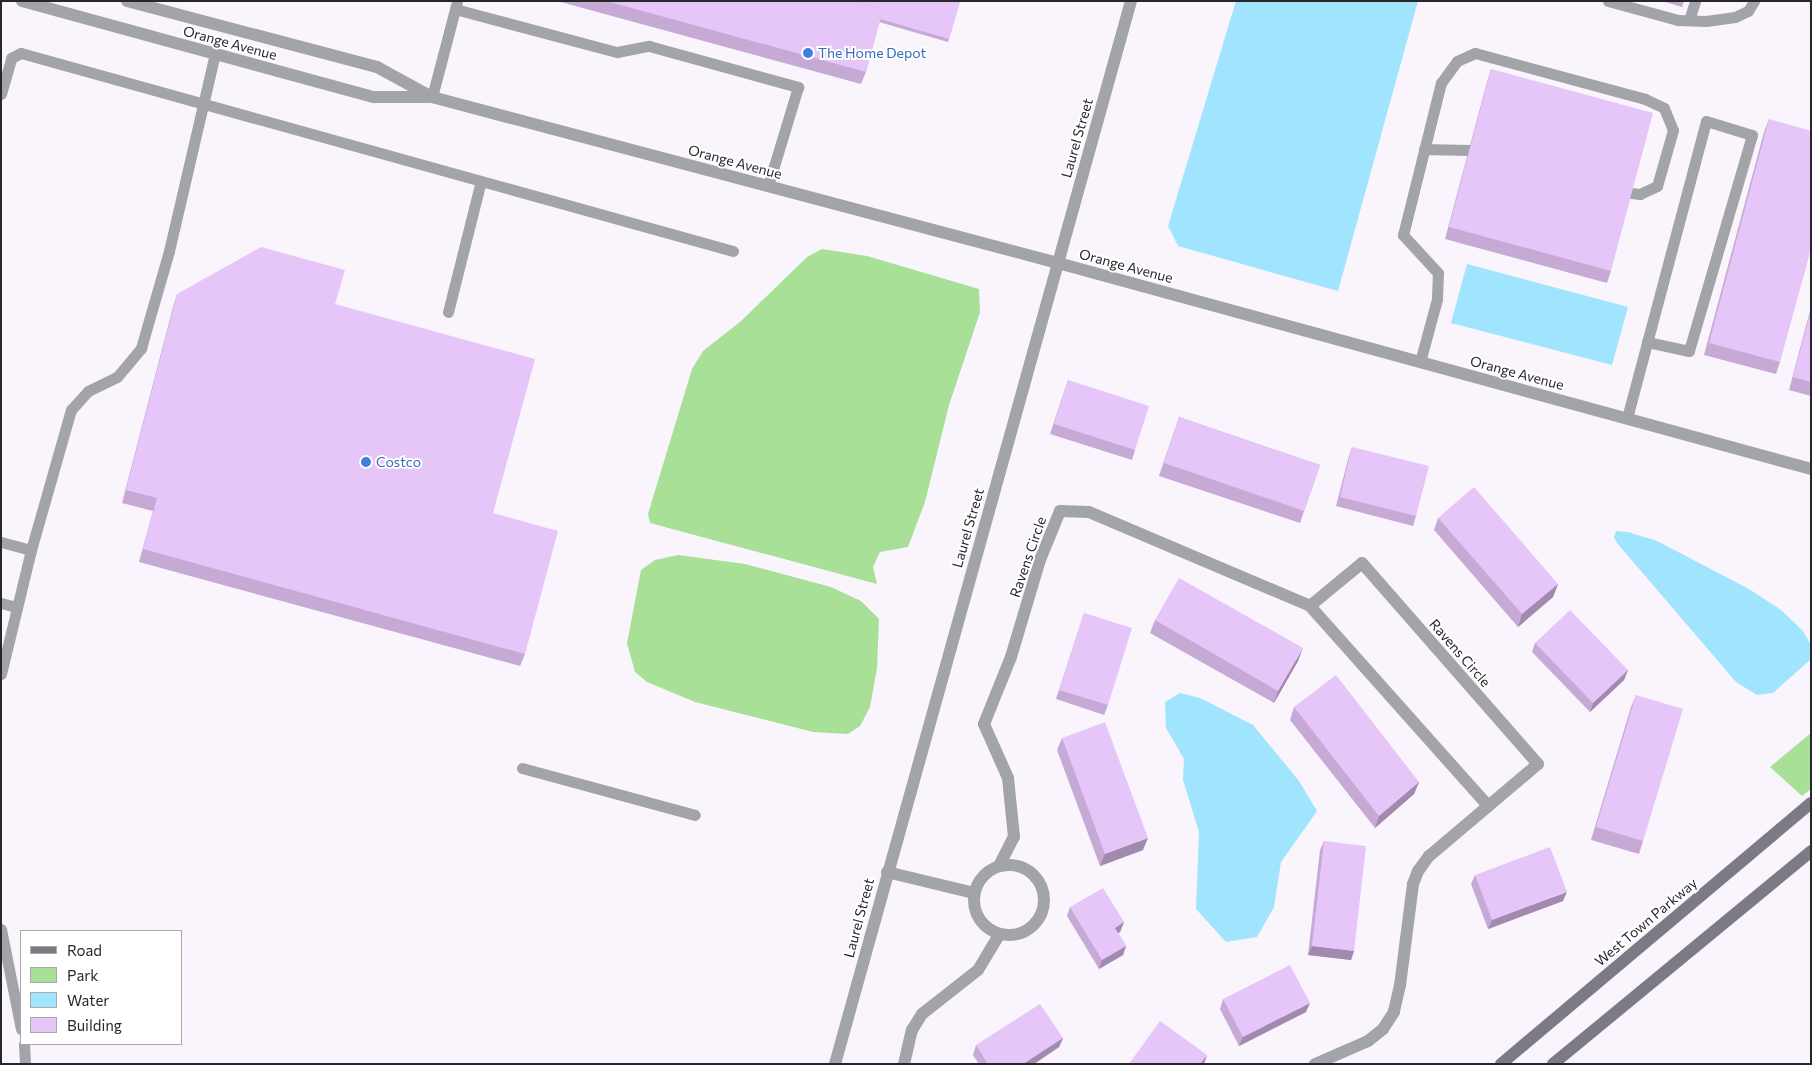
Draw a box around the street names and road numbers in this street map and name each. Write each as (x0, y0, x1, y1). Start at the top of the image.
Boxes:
street label: Orange Avenue (181, 22, 279, 64)
street label: Laurel Street (1058, 96, 1096, 180)
street label: Orange Avenue (686, 141, 784, 183)
street label: Orange Avenue (1077, 245, 1175, 287)
street label: Orange Avenue (1468, 352, 1566, 394)
street label: Laurel Street (949, 486, 987, 570)
street label: Ravens Circle (1006, 514, 1050, 600)
street label: Ravens Circle (1426, 616, 1494, 690)
street label: West Town Parkway (1592, 874, 1700, 970)
street label: Laurel Street (840, 876, 878, 960)

